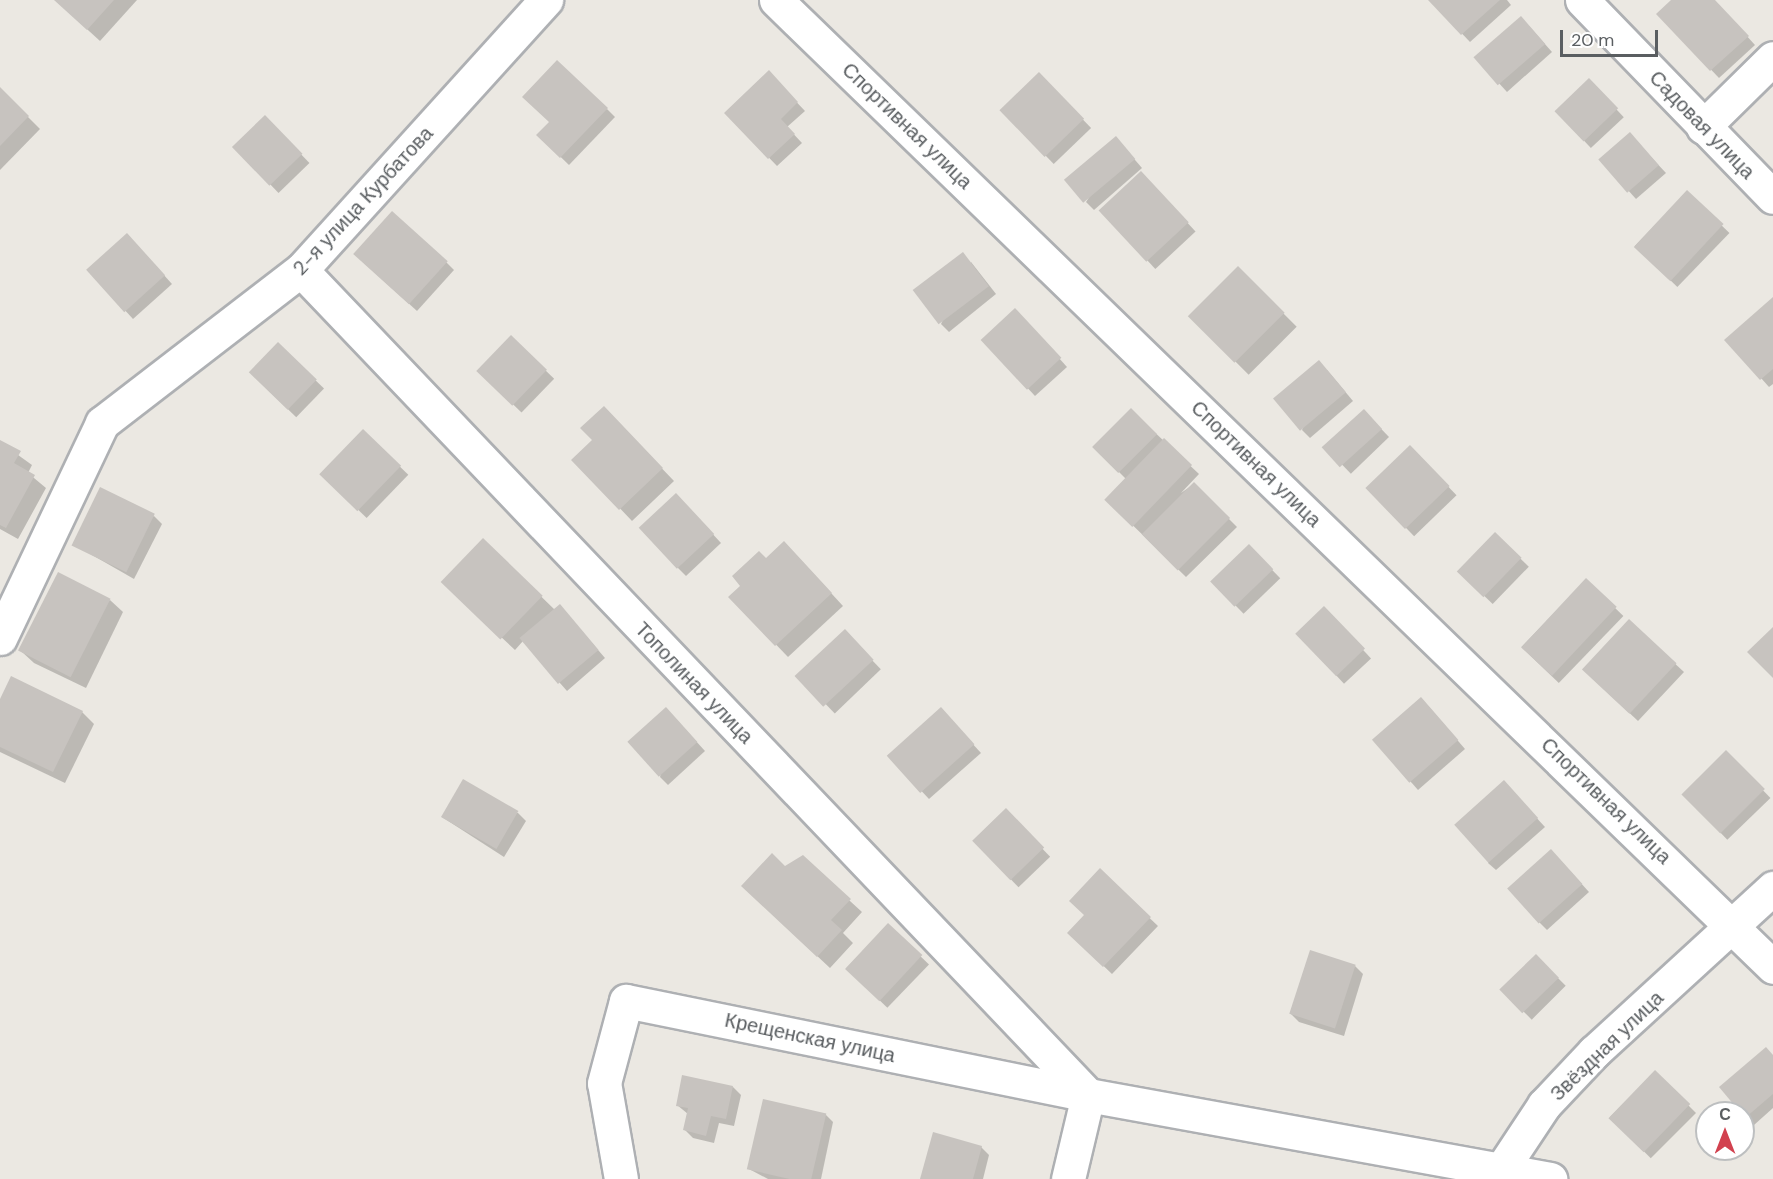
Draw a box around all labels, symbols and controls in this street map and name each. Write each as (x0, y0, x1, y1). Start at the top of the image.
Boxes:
scale bar (1563, 18, 1660, 56)
text: 20 m (1571, 28, 1614, 52)
street label: Спортивная улица (837, 58, 977, 194)
street label: Садовая улица (1644, 66, 1760, 184)
street label: 2-я улица Курбатова (288, 122, 438, 280)
street label: Спортивная улица (1186, 396, 1326, 532)
street label: Тополиная улица (630, 617, 758, 749)
street label: Спортивная улица (1536, 733, 1676, 869)
street label: Звёздная улица (1546, 986, 1668, 1106)
street label: Крещенская улица (723, 1008, 897, 1068)
north arrow (1695, 1101, 1755, 1161)
text: С (1719, 1104, 1731, 1125)

